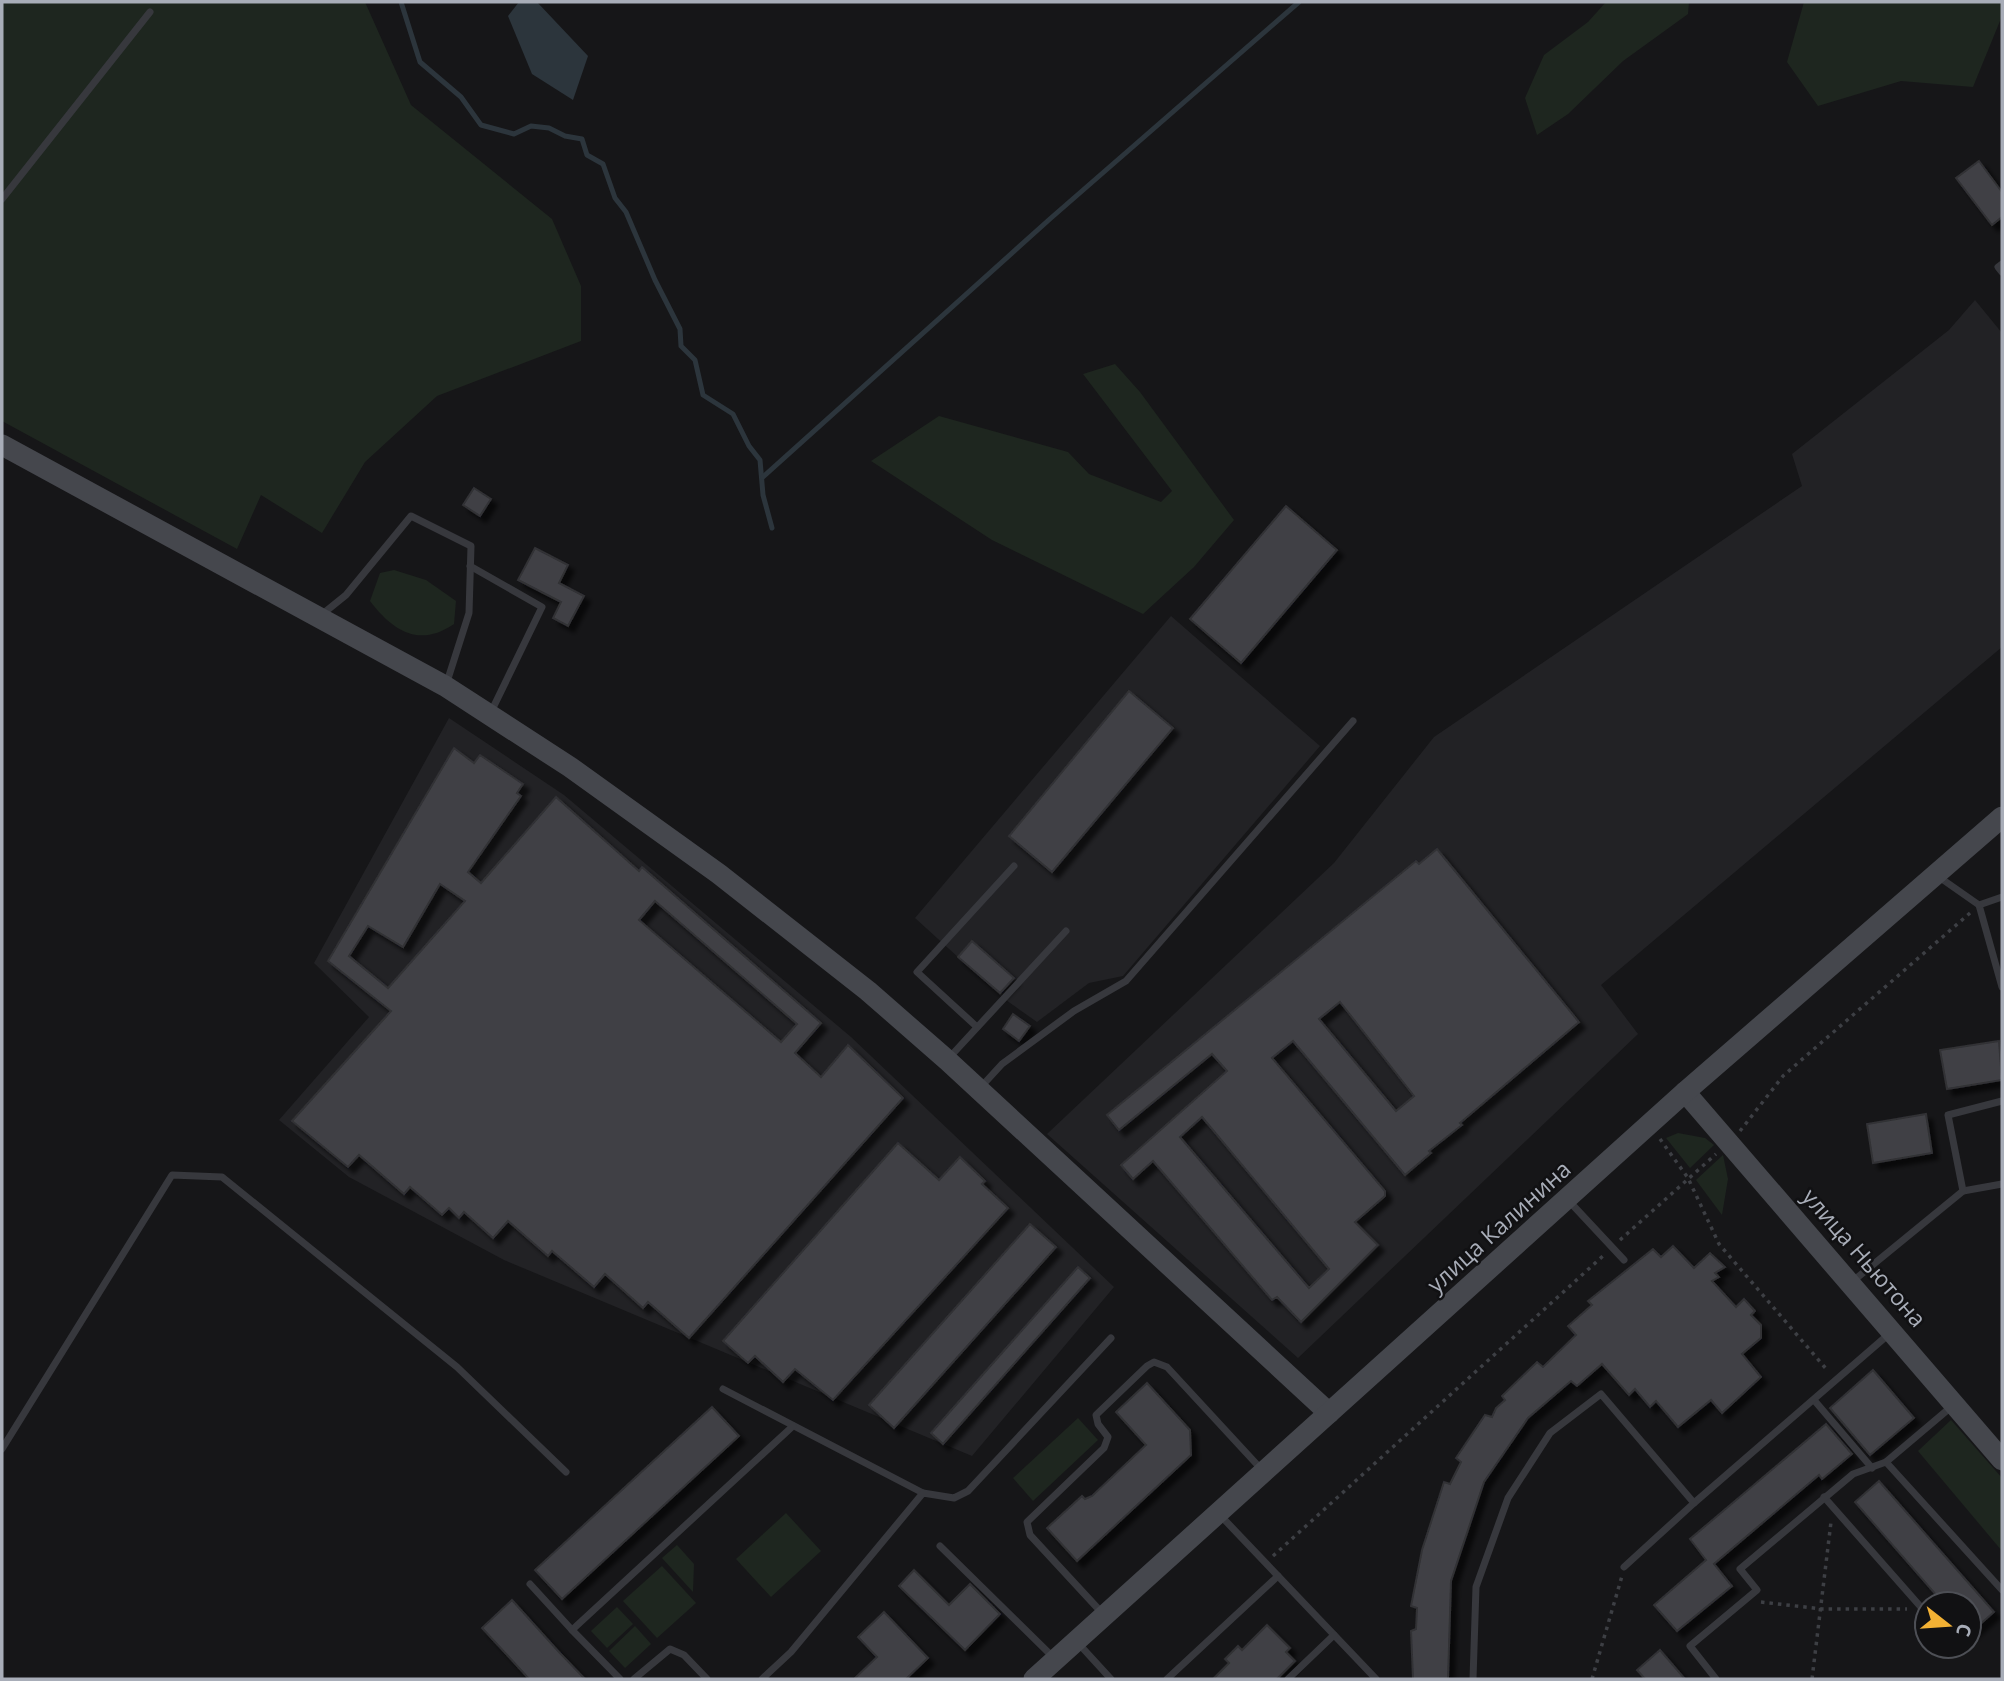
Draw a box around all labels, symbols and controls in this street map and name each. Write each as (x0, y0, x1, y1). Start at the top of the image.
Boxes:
street label: улица Калинина (1419, 1153, 1577, 1300)
street label: улица Ньютона (1796, 1181, 1934, 1334)
north arrow (1913, 1590, 1983, 1660)
text: С (1950, 1620, 1978, 1640)

